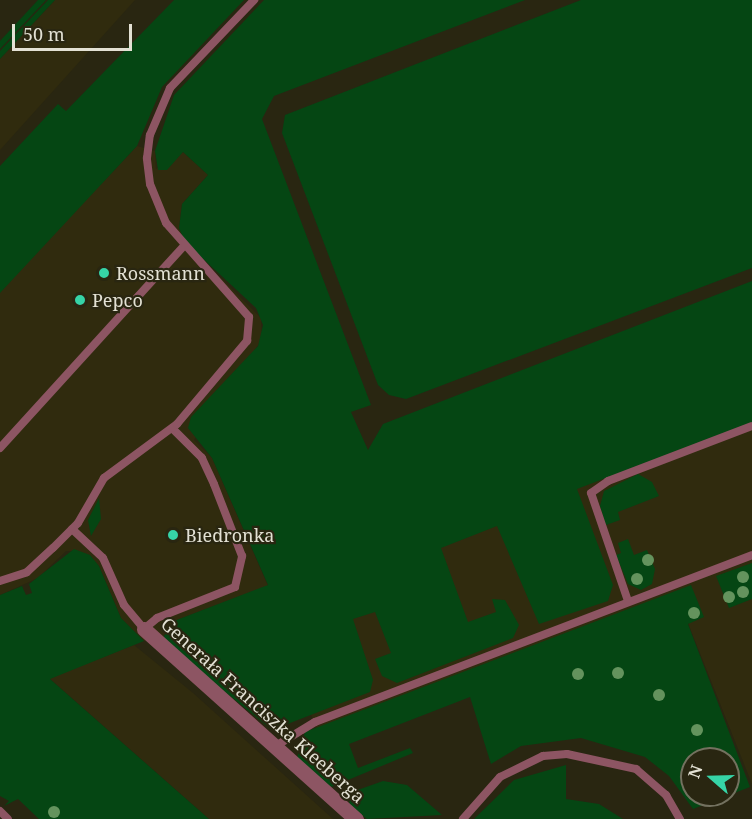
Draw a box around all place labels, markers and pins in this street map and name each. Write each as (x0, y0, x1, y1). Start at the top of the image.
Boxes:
place label: Rossmann (116, 262, 205, 284)
marker: Rossmann (97, 266, 111, 280)
place label: Pepco (92, 289, 143, 311)
marker: Pepco (73, 293, 87, 307)
place label: Biedronka (185, 524, 274, 546)
marker: Biedronka (166, 528, 180, 542)

